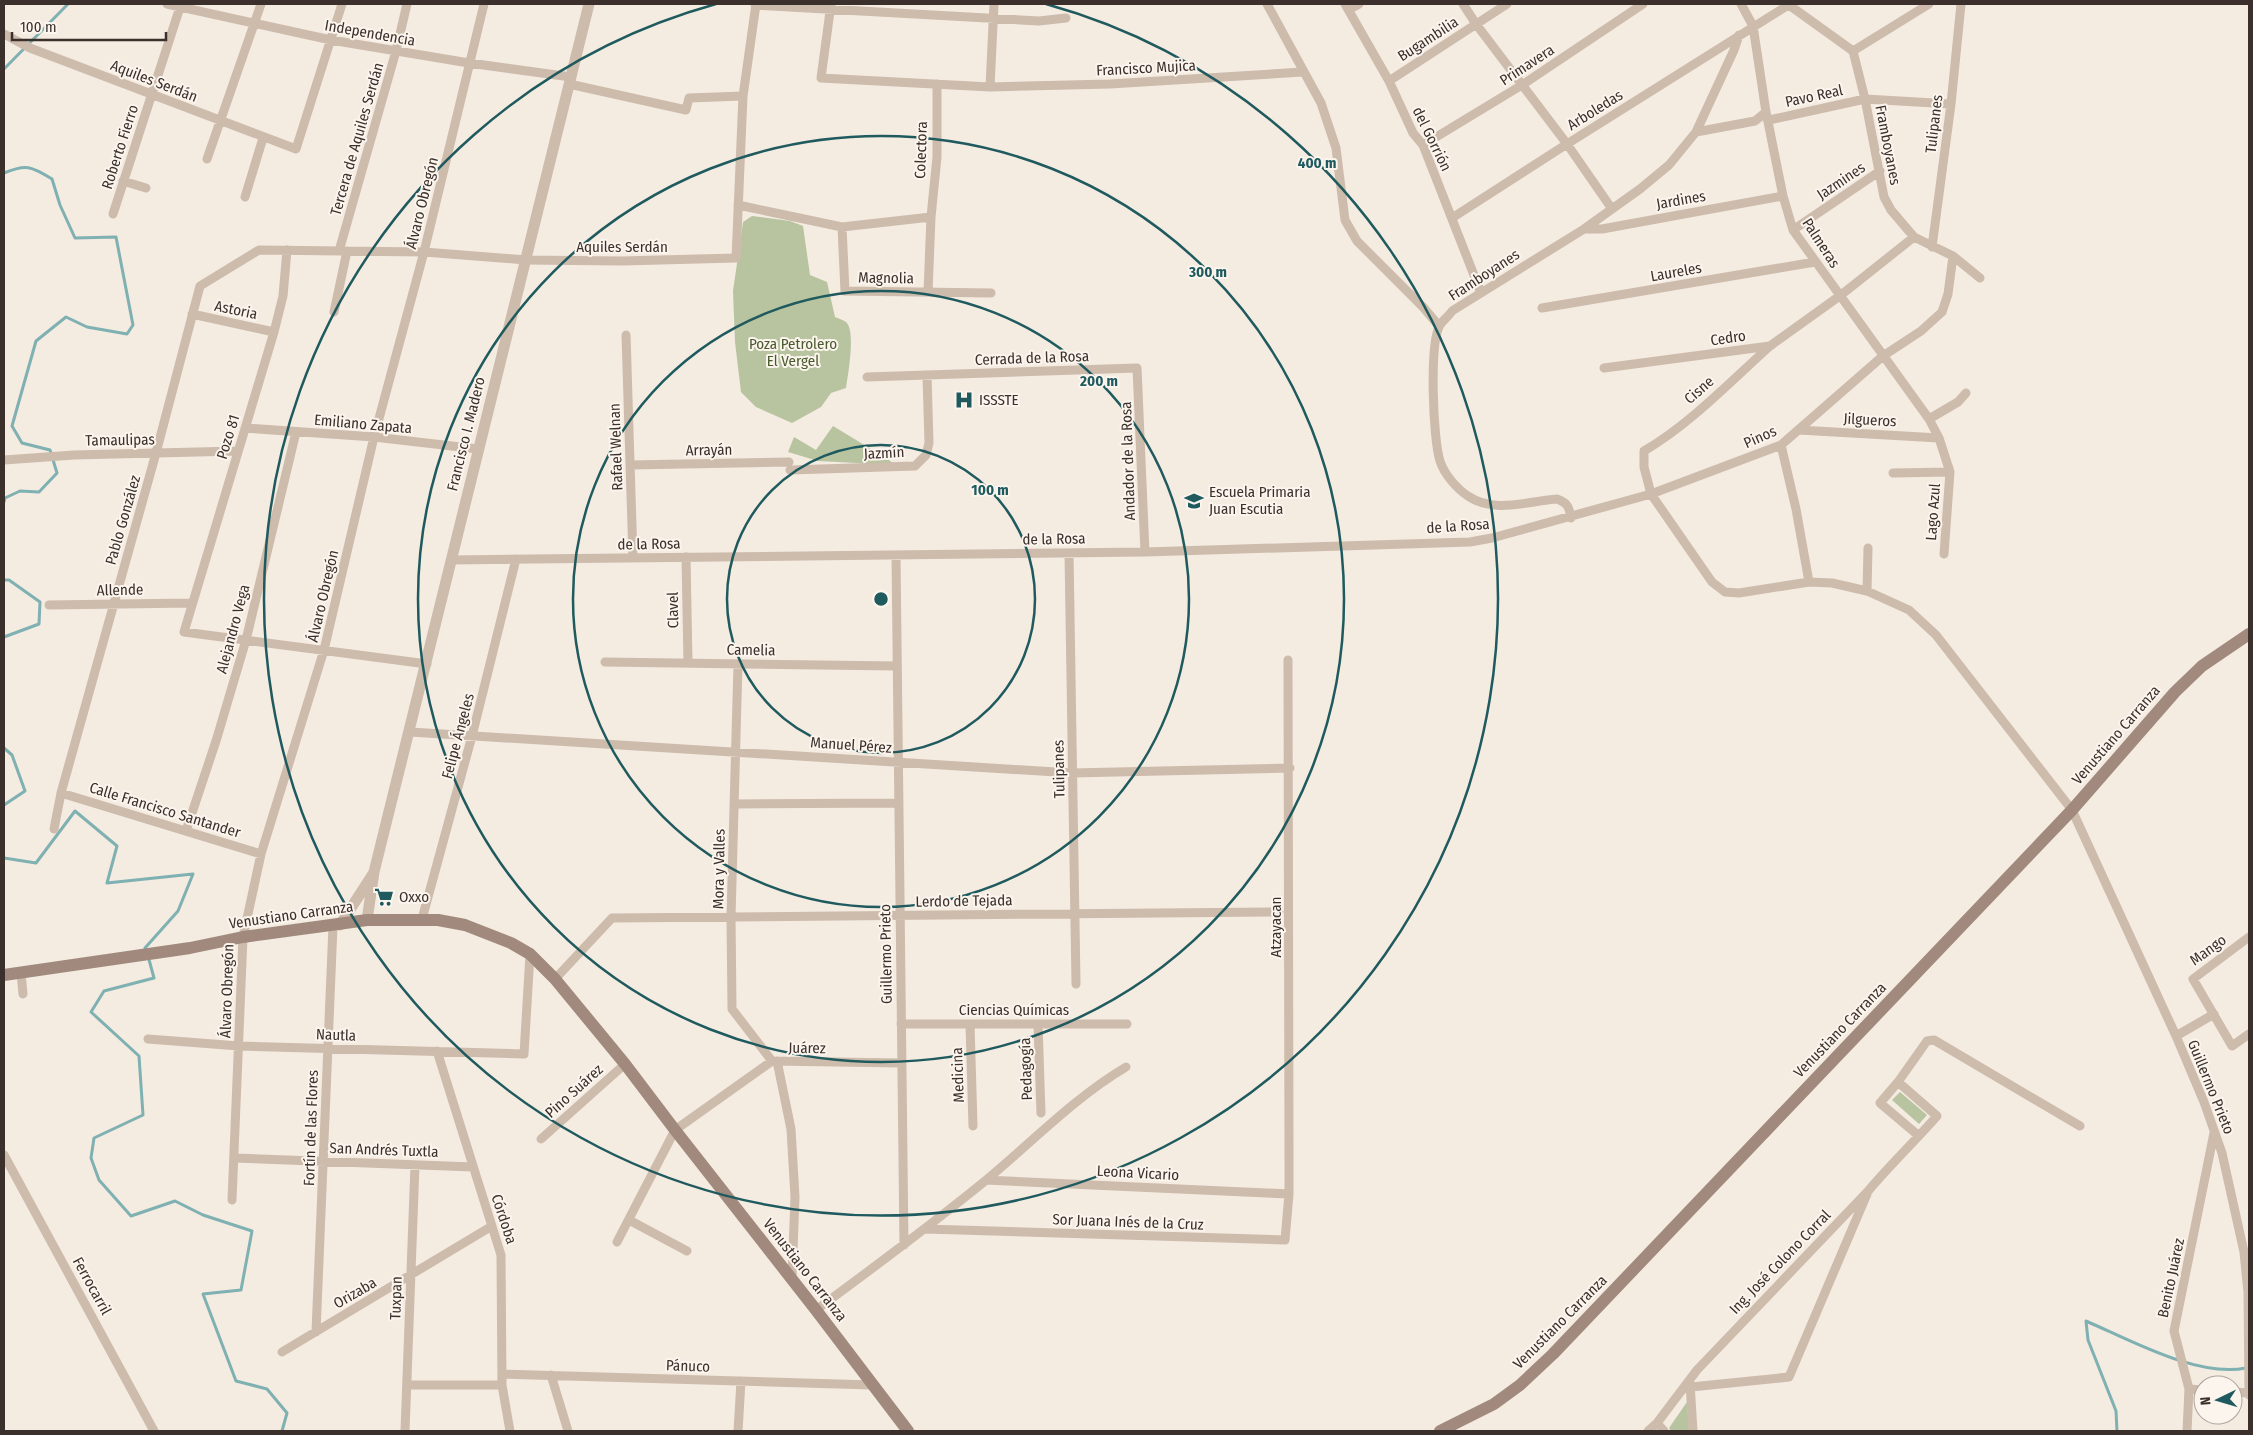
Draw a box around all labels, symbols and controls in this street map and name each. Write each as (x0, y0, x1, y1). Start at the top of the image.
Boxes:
scale bar (12, 10, 166, 42)
street label: Bugambilia (1394, 13, 1462, 65)
street label: Independencia (323, 16, 417, 50)
text: 100 m (20, 18, 57, 36)
street label: Primavera (1496, 41, 1558, 89)
street label: Aquiles Serdán (108, 56, 200, 106)
street label: Francisco Mujica (1096, 56, 1196, 80)
street label: Tercera de Aquiles Serdán (327, 60, 387, 218)
street label: Pavo Real (1783, 81, 1845, 111)
street label: Arboledas (1564, 86, 1626, 134)
street label: Tulipanes (1921, 94, 1947, 154)
street label: Roberto Fierro (98, 102, 142, 192)
street label: Framboyanes (1871, 103, 1905, 187)
street label: del Gorrión (1409, 104, 1455, 174)
street label: Colectora (911, 121, 931, 179)
text: 400 m (1298, 154, 1336, 172)
street label: Álvaro Obregón (402, 155, 442, 251)
street label: Jazmines (1813, 158, 1869, 204)
street label: Jardines (1655, 187, 1707, 213)
street label: Palmeras (1798, 215, 1844, 271)
street label: Aquiles Serdán (576, 238, 668, 256)
street label: Framboyanes (1445, 245, 1523, 305)
street label: Laureles (1649, 259, 1703, 285)
text: 300 m (1188, 263, 1227, 281)
street label: Magnolia (858, 269, 914, 287)
street label: Astoria (213, 297, 259, 323)
street label: Cedro (1709, 327, 1747, 349)
park label: Poza Petrolero El Vergel (749, 335, 837, 370)
street label: Cerrada de la Rosa (975, 347, 1089, 369)
text: 200 m (1079, 372, 1118, 390)
street label: Cisne (1681, 372, 1717, 408)
street label: Francisco I. Madero (443, 375, 489, 493)
hospital icon: ISSSTE (953, 389, 975, 411)
place label: ISSSTE (979, 391, 1019, 409)
street label: Andador de la Rosa (1117, 401, 1139, 521)
street label: Rafael Welnan (605, 403, 627, 491)
street label: Jilgueros (1843, 410, 1897, 430)
street label: Emiliano Zapata (313, 411, 413, 437)
street label: Pozo 81 (213, 413, 243, 461)
street label: Pinos (1741, 422, 1779, 452)
street label: Tamaulipas (85, 430, 155, 450)
street label: Arrayán (685, 441, 733, 459)
street label: Jazmín (863, 443, 905, 463)
street label: Pablo González (102, 473, 144, 567)
text: 100 m (971, 481, 1009, 499)
place label: Escuela Primaria Juan Escutia (1209, 483, 1311, 518)
street label: Lago Azul (1922, 483, 1944, 541)
school or university icon: Escuela Primaria Juan Escutia (1183, 490, 1205, 512)
street label: de la Rosa (1426, 515, 1490, 537)
street label: de la Rosa (1022, 529, 1086, 549)
street label: de la Rosa (617, 534, 681, 554)
street label: Álvaro Obregón (304, 548, 342, 644)
street label: Allende (97, 581, 143, 599)
street label: Alejandro Vega (212, 583, 254, 675)
centre of rings (872, 590, 890, 608)
street label: Clavel (664, 592, 682, 628)
street label: Camelia (726, 641, 776, 659)
street label: Venustiano Carranza (2068, 682, 2164, 788)
street label: Felipe Ángeles (438, 691, 478, 781)
street label: Manuel Pérez (810, 733, 892, 757)
street label: Tulipanes (1049, 739, 1069, 799)
street label: Calle Francisco Santander (87, 778, 243, 842)
street label: Mora y Valles (709, 829, 729, 909)
supermarket icon: Oxxo (373, 886, 395, 908)
place label: Oxxo (399, 888, 429, 906)
street label: Lerdo de Tejada (915, 891, 1013, 911)
street label: Atzayacan (1267, 896, 1285, 958)
street label: Venustiano Carranza (228, 897, 354, 933)
street label: Guillermo Prieto (876, 904, 896, 1004)
street label: Mango (2186, 931, 2230, 969)
street label: Álvaro Obregón (216, 944, 238, 1038)
street label: Venustiano Carranza (1790, 979, 1890, 1081)
street label: Ciencias Químicas (959, 1001, 1069, 1019)
street label: Nautla (316, 1025, 356, 1045)
street label: Pedagogía (1016, 1037, 1036, 1101)
street label: Guillermo Prieto (2184, 1037, 2238, 1137)
street label: Juárez (788, 1039, 826, 1057)
street label: Medicina (948, 1047, 968, 1103)
street label: Pino Suárez (541, 1060, 607, 1122)
street label: Fortín de las Flores (300, 1070, 322, 1186)
street label: San Andrés Tuxtla (329, 1139, 439, 1161)
street label: Leona Vicario (1096, 1162, 1180, 1184)
street label: Córdoba (488, 1192, 520, 1246)
street label: Ing. José Colono Corral (1726, 1206, 1834, 1318)
street label: Sor Juana Inés de la Cruz (1052, 1210, 1204, 1234)
street label: Venustiano Carranza (759, 1215, 851, 1325)
street label: Benito Juárez (2154, 1237, 2188, 1319)
street label: Ferrocarril (69, 1254, 115, 1318)
street label: Venustiano Carranza (1509, 1271, 1611, 1373)
street label: Orizaba (330, 1274, 380, 1312)
street label: Tuxpan (386, 1276, 406, 1320)
street label: Pánuco (666, 1356, 710, 1376)
north arrow (2193, 1375, 2243, 1425)
text: N (2197, 1396, 2214, 1406)

